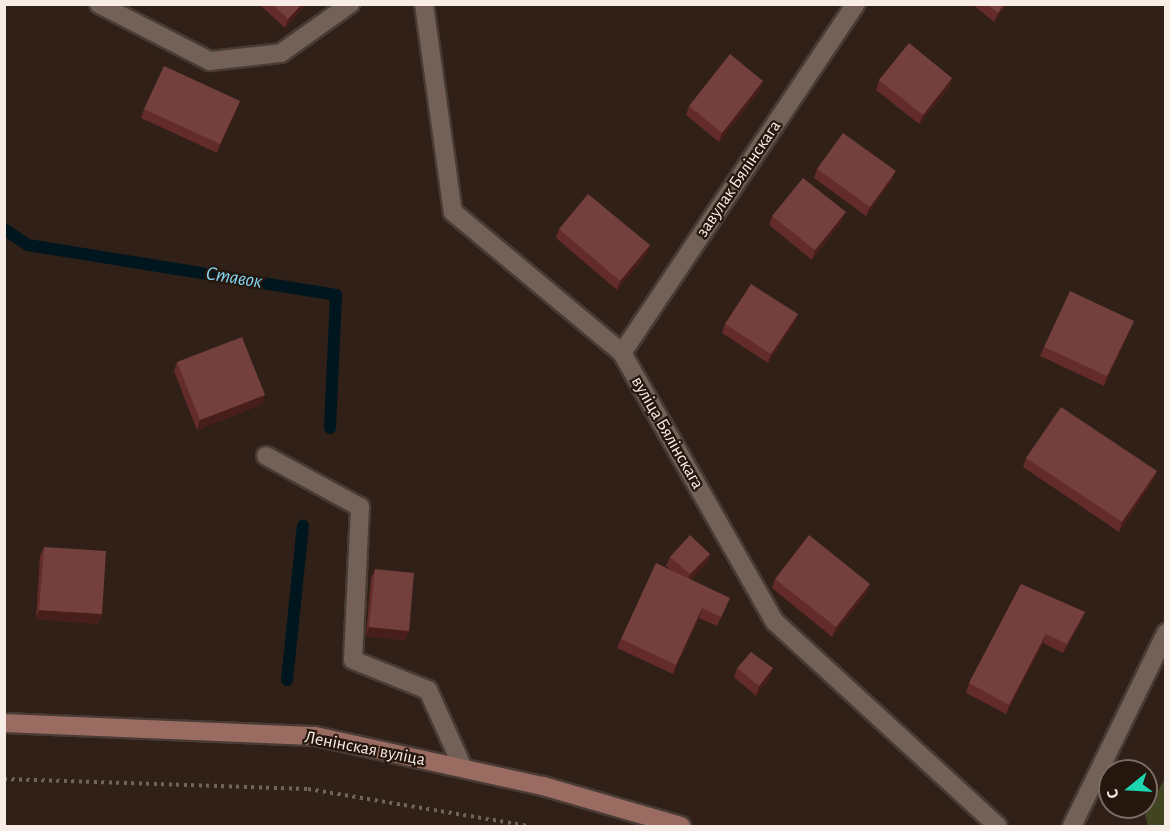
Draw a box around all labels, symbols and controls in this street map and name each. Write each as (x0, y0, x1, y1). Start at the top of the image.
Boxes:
street label: завулак Бялінскага (692, 116, 786, 242)
water label: Ставок (204, 262, 264, 294)
street label: вуліца Бялінскага (626, 373, 708, 493)
street label: Ленінская вуліца (303, 727, 427, 771)
north arrow (1098, 759, 1158, 819)
text: С (1104, 787, 1122, 801)

